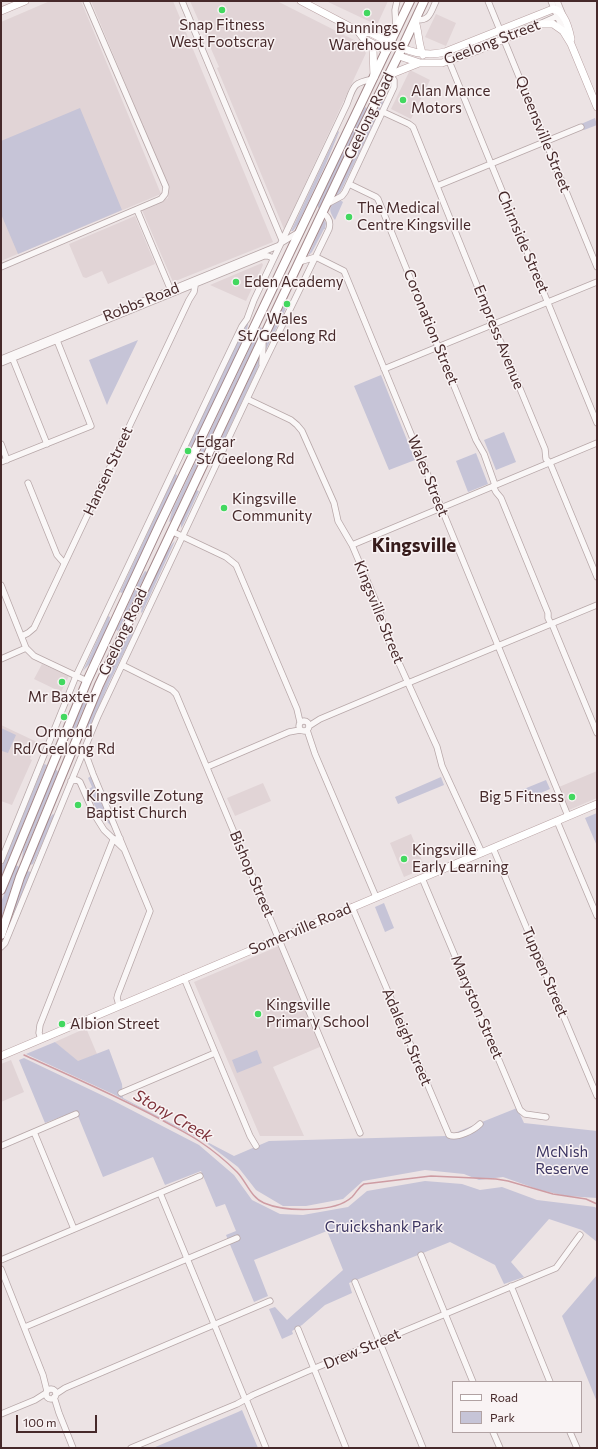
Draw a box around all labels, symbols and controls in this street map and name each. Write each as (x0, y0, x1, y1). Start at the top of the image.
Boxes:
marker: Snap Fitness West Footscray (217, 5, 227, 15)
marker: Bunnings Warehouse (362, 8, 372, 18)
street label: Geelong Street (441, 15, 543, 69)
place label: Snap Fitness West Footscray (169, 16, 275, 51)
place label: Bunnings Warehouse (329, 19, 405, 54)
street label: Geelong Road (340, 70, 398, 162)
street label: Queensville Street (511, 73, 575, 195)
place label: Alan Mance Motors (411, 82, 490, 117)
marker: Alan Mance Motors (398, 95, 408, 105)
street label: Chirnside Street (493, 188, 553, 296)
place label: The Medical Centre Kingsville (357, 199, 471, 234)
marker: The Medical Centre Kingsville (344, 212, 354, 222)
street label: Coronation Street (400, 267, 462, 387)
place label: Eden Academy (244, 273, 343, 291)
marker: Eden Academy (231, 277, 241, 287)
street label: Robbs Road (100, 279, 182, 325)
street label: Empress Avenue (470, 282, 528, 392)
marker: Wales St/Geelong Rd (282, 299, 292, 309)
place label: Wales St/Geelong Rd (238, 310, 336, 345)
street label: Hansen Street (79, 424, 137, 518)
place label: Edgar St/Geelong Rd (196, 433, 294, 468)
street label: Wales Street (404, 433, 452, 519)
marker: Edgar St/Geelong Rd (183, 446, 193, 456)
place label: Kingsville Community (232, 490, 312, 525)
marker: Kingsville Community (219, 503, 229, 513)
district label: Kingsville (372, 535, 456, 557)
street label: Kingsville Street (350, 558, 408, 666)
street label: Geelong Road (95, 586, 151, 678)
marker: Mr Baxter (57, 677, 67, 687)
place label: Mr Baxter (28, 688, 96, 706)
marker: Ormond Rd/Geelong Rd (59, 712, 69, 722)
place label: Ormond Rd/Geelong Rd (13, 723, 115, 758)
place label: Kingsville Zotung Baptist Church (86, 787, 203, 822)
place label: Big 5 Fitness (479, 788, 564, 806)
marker: Big 5 Fitness (567, 792, 577, 802)
marker: Kingsville Zotung Baptist Church (73, 800, 83, 810)
street label: Bishop Street (226, 828, 278, 920)
place label: Kingsville Early Learning (412, 841, 509, 876)
marker: Kingsville Early Learning (399, 854, 409, 864)
street label: Somerville Road (246, 899, 354, 959)
street label: Tuppen Street (518, 924, 572, 1020)
street label: Maryston Street (447, 952, 507, 1062)
street label: Adaleigh Street (378, 986, 436, 1088)
place label: Kingsville Primary School (266, 996, 369, 1031)
marker: Kingsville Primary School (253, 1009, 263, 1019)
place label: Albion Street (70, 1015, 160, 1033)
marker: Albion Street (57, 1019, 67, 1029)
water label: Stony Creek (130, 1086, 216, 1146)
park label: McNish Reserve (535, 1143, 589, 1178)
park label: Cruickshank Park (325, 1218, 443, 1236)
street label: Drew Street (321, 1325, 403, 1373)
legend (452, 1381, 582, 1433)
text: Road (490, 1390, 518, 1404)
scale bar (18, 1407, 99, 1433)
text: Park (490, 1410, 515, 1424)
text: 100 m (23, 1415, 57, 1429)

